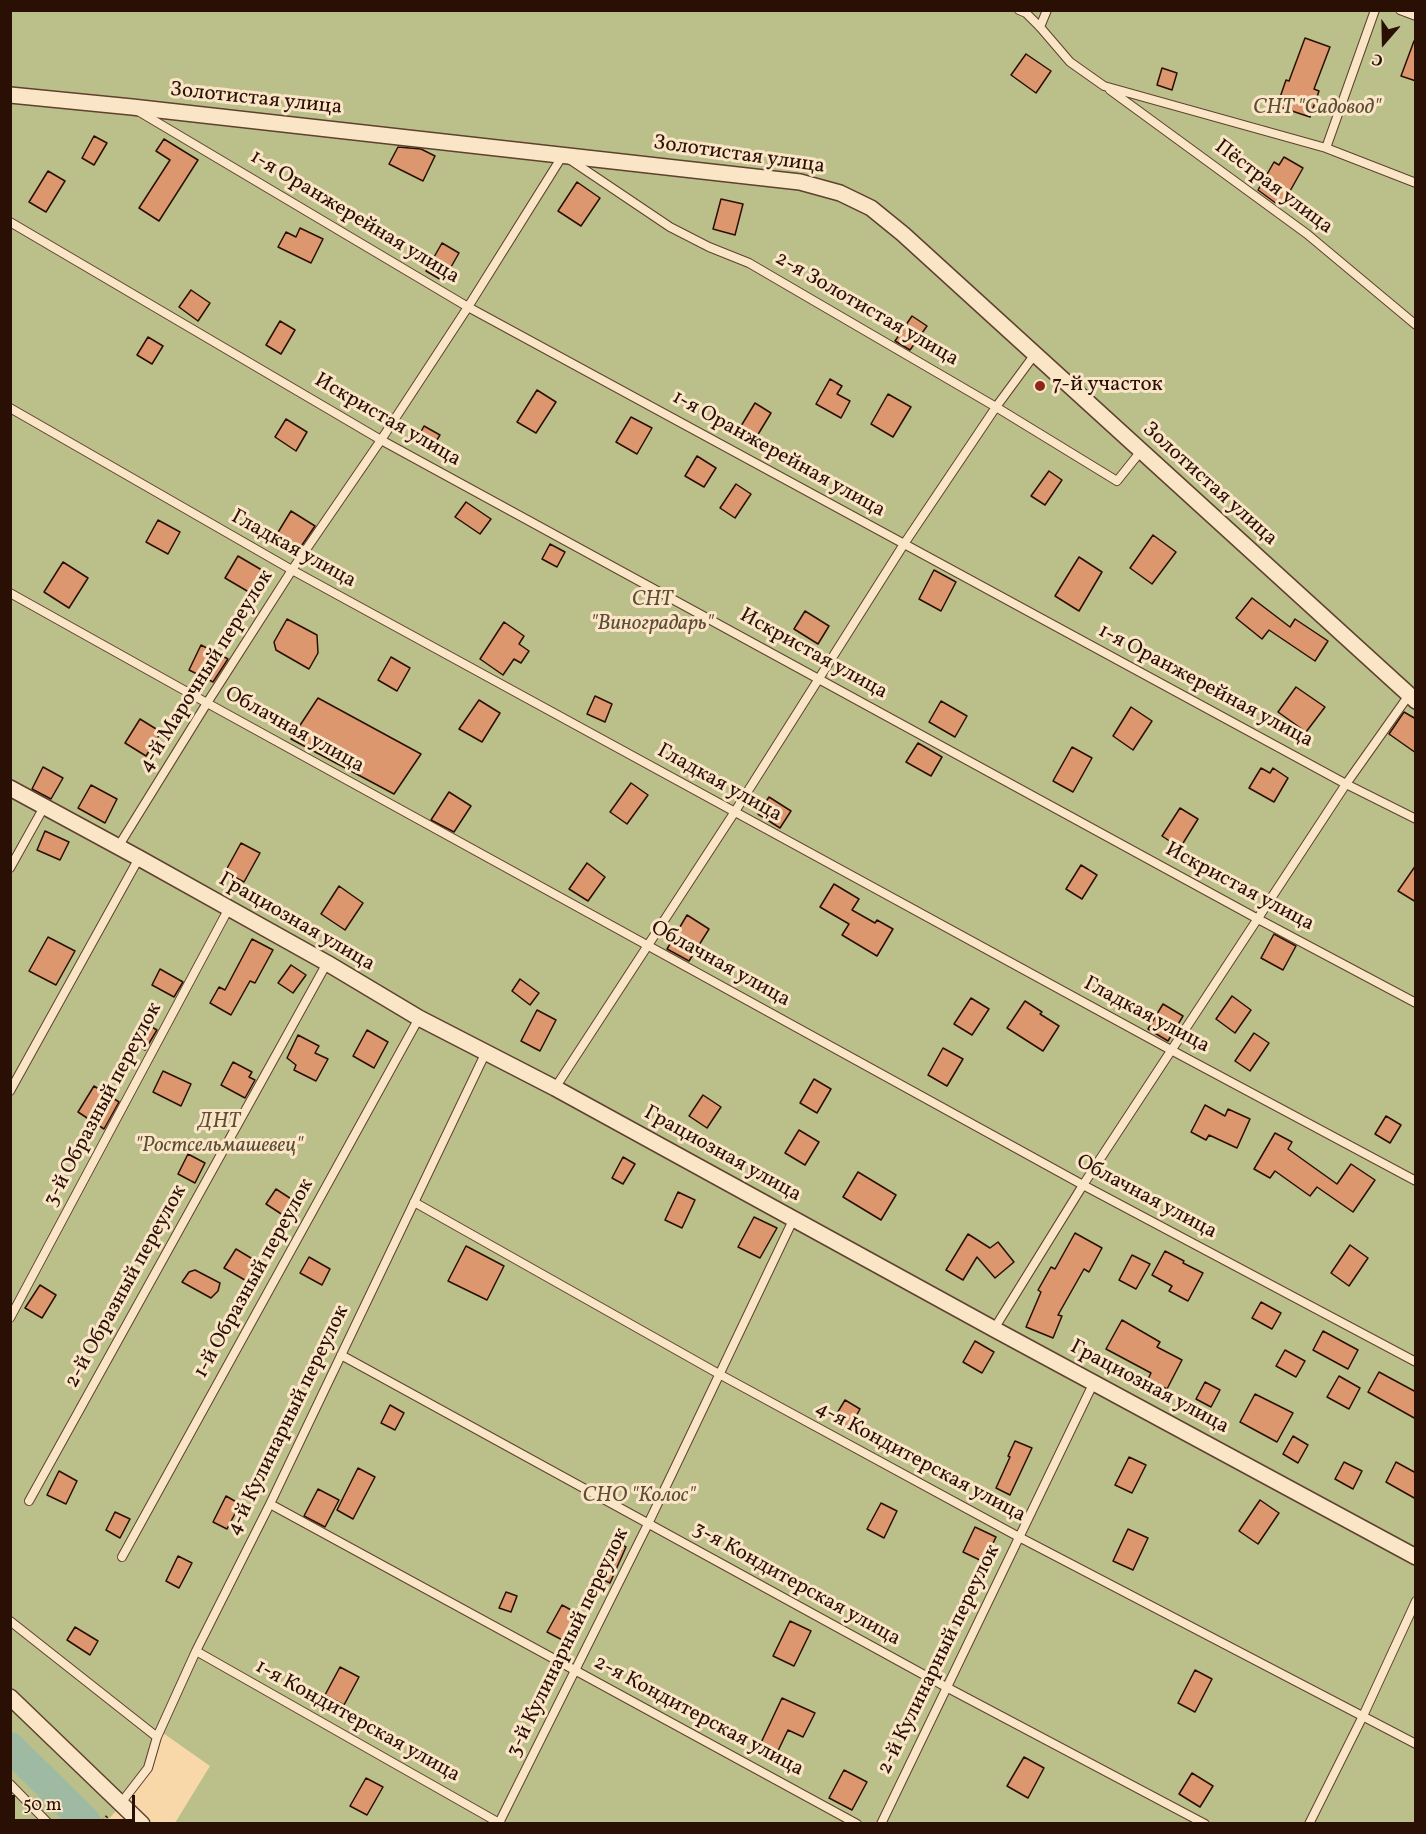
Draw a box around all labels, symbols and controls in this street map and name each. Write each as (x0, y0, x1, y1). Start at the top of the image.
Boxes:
north arrow (1354, 12, 1414, 72)
text: С (1369, 47, 1386, 71)
street label: Золотистая улица (169, 78, 343, 122)
park label: СНТ "Садовод" (1253, 96, 1381, 122)
street label: Золотистая улица (652, 131, 826, 181)
street label: Пёстрая улица (1209, 135, 1337, 241)
street label: 1-я Оранжерейная улица (245, 145, 463, 291)
street label: 2-я Золотистая улица (770, 247, 962, 373)
street label: Искристая улица (309, 369, 465, 473)
place label: 7-й участок (1052, 373, 1163, 399)
marker: 7-й участок (1033, 379, 1047, 393)
street label: 1-я Оранжерейная улица (667, 386, 889, 524)
street label: Золотистая улица (1136, 418, 1282, 552)
street label: Гладкая улица (226, 505, 360, 595)
street label: 4-й Марочный переулок (134, 566, 280, 778)
park label: СНТ "Виноградарь" (591, 588, 713, 638)
street label: Искристая улица (735, 604, 891, 706)
street label: 1-я Оранжерейная улица (1093, 620, 1317, 754)
street label: Облачная улица (220, 682, 368, 780)
street label: Гладкая улица (652, 739, 786, 829)
street label: Искристая улица (1160, 838, 1318, 938)
street label: Грациозная улица (213, 868, 379, 978)
street label: Облачная улица (646, 916, 794, 1014)
street label: Гладкая улица (1079, 972, 1213, 1060)
street label: 3-й Образный переулок (39, 999, 169, 1211)
street label: Грациозная улица (639, 1101, 805, 1209)
park label: ДНТ "Ростсельмашевец" (135, 1110, 303, 1160)
street label: Облачная улица (1071, 1150, 1221, 1246)
street label: 1-й Образный переулок (190, 1175, 320, 1383)
street label: 2-й Образный переулок (61, 1181, 193, 1393)
street label: 4-й Кулинарный переулок (222, 1302, 356, 1540)
street label: Грациозная улица (1065, 1335, 1233, 1441)
street label: 4-я Кондитерская улица (810, 1397, 1030, 1529)
park label: СНО "Колос" (583, 1484, 695, 1510)
street label: 3-я Кондитерская улица (688, 1517, 904, 1653)
street label: 3-й Кулинарный переулок (502, 1524, 636, 1762)
street label: 2-й Кулинарный переулок (873, 1541, 1007, 1779)
street label: 2-я Кондитерская улица (589, 1651, 807, 1783)
street label: 1-я Кондитерская улица (250, 1655, 464, 1789)
scale bar (15, 1783, 138, 1821)
text: 50 m (23, 1793, 62, 1818)

